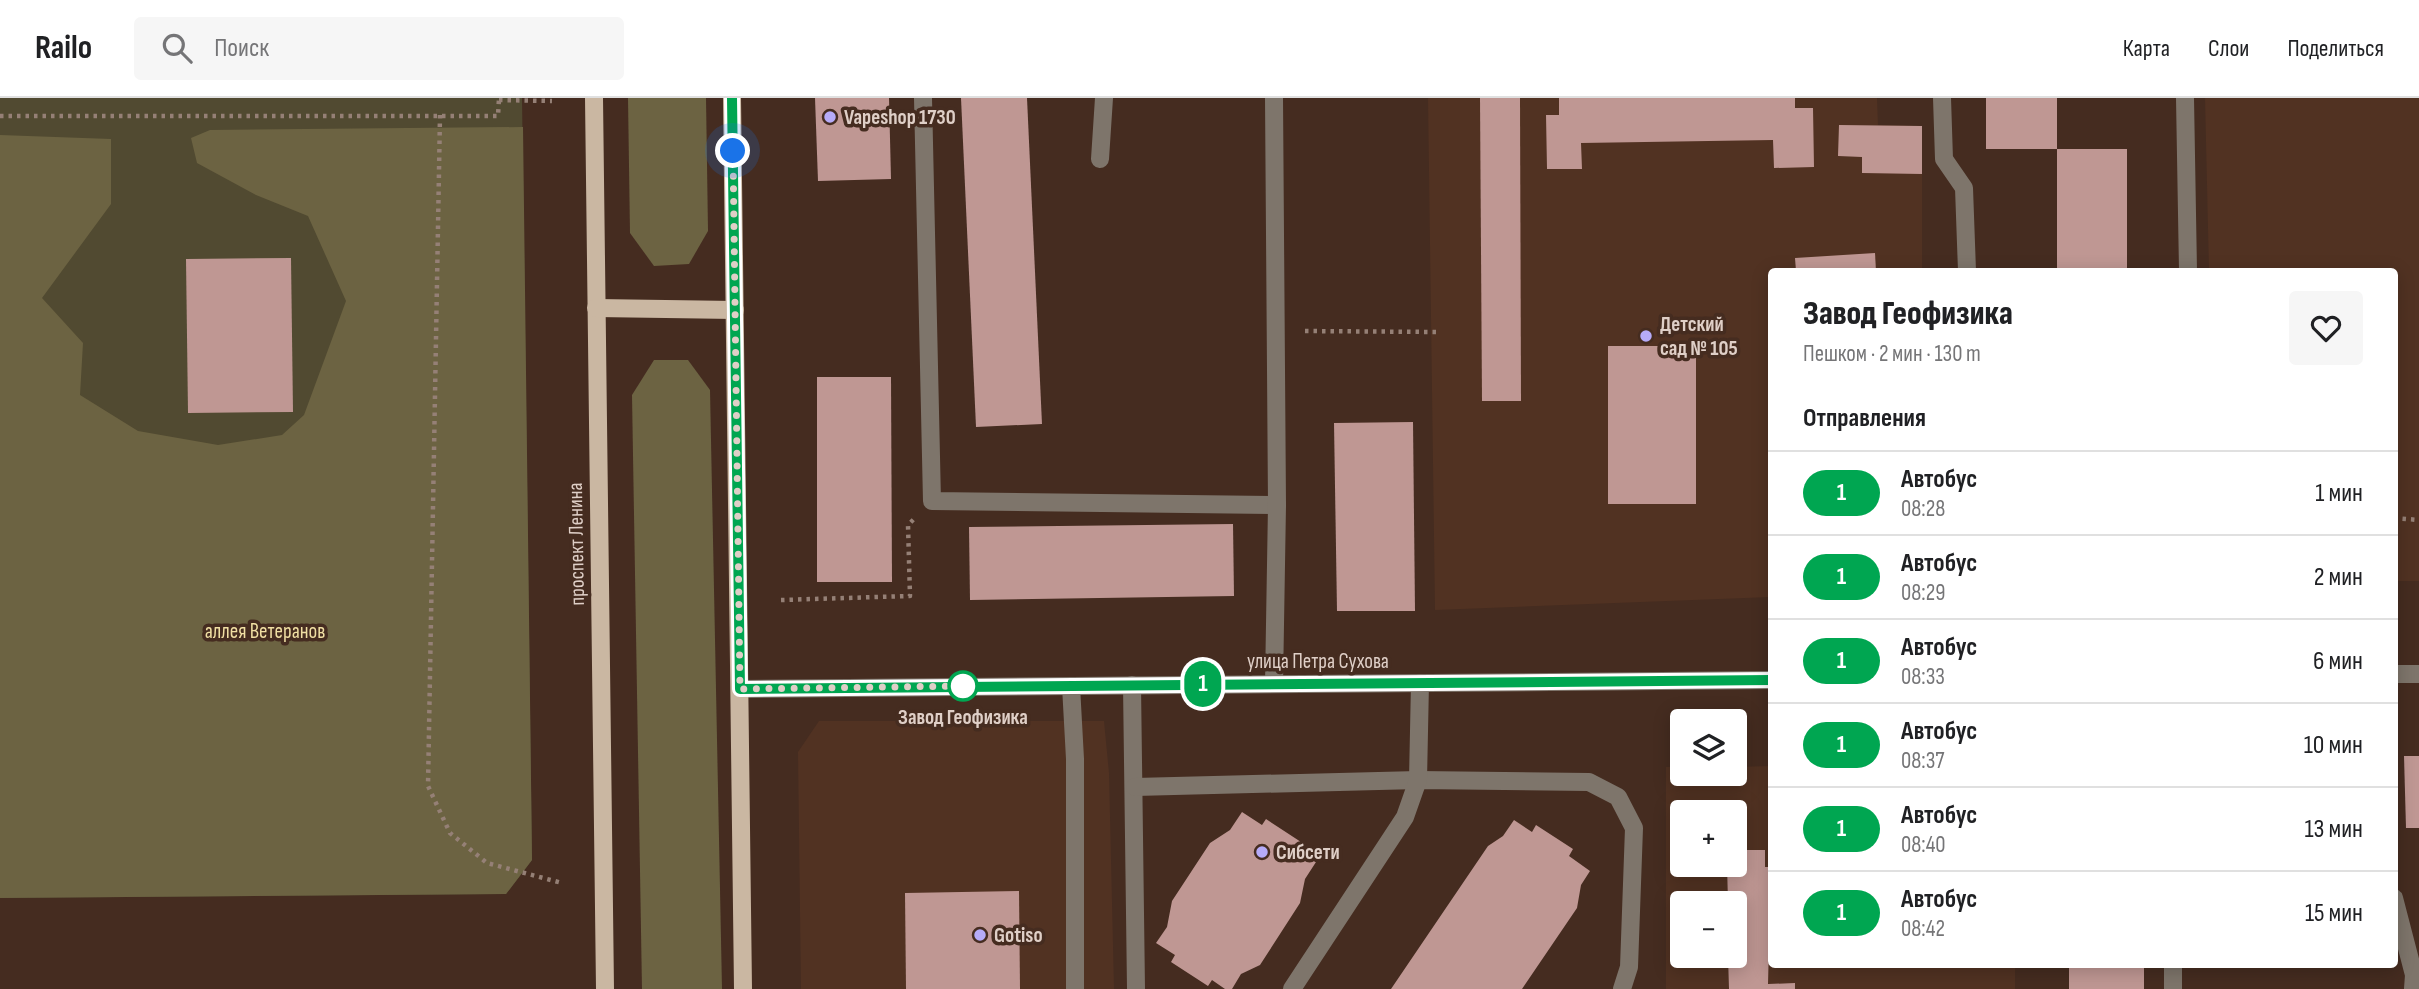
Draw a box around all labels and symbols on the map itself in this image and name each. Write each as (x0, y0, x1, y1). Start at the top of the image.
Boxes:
place label: Vapeshop 1730 (844, 105, 956, 130)
marker: Vapeshop 1730 (822, 109, 838, 125)
your location (715, 133, 750, 168)
place label: Детский сад № 105 (1660, 312, 1738, 361)
marker: Детский сад № 105 (1638, 328, 1654, 344)
street label: проспект Ленина (563, 482, 590, 606)
park label: аллея Ветеранов (205, 619, 325, 644)
street label: улица Петра Сухова (1247, 649, 1389, 674)
line badge: 1 (1180, 661, 1226, 707)
marker: Завод Геофизика (948, 671, 978, 701)
place label: Завод Геофизика (898, 705, 1028, 730)
place label: Сибсети (1276, 840, 1340, 865)
marker: Сибсети (1254, 844, 1270, 860)
place label: Gotiso (994, 923, 1043, 948)
marker: Gotiso (972, 927, 988, 943)

